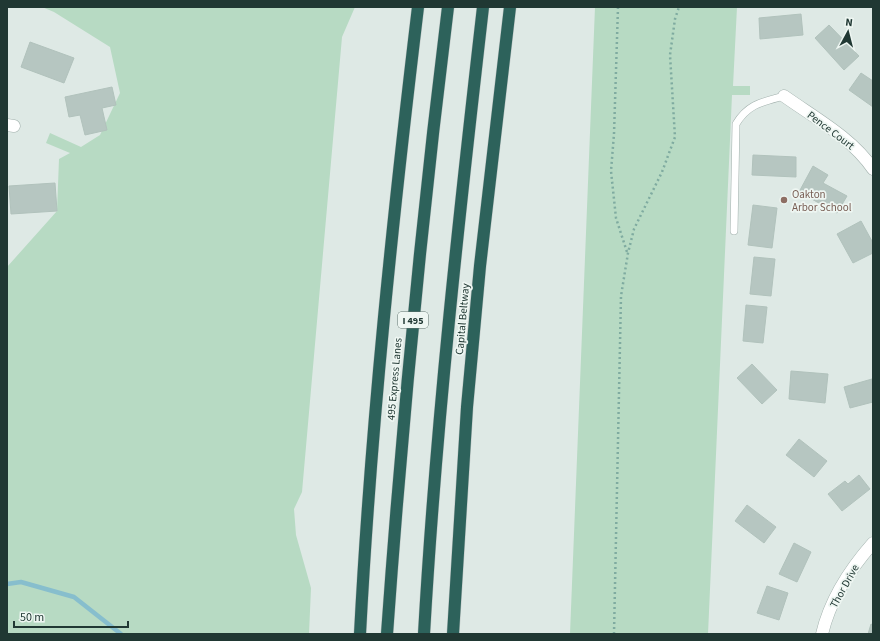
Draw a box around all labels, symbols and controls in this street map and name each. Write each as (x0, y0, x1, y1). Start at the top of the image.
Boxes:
north arrow (828, 12, 868, 52)
text: N (845, 15, 854, 30)
street label: Pence Court (804, 108, 858, 153)
place label: Oakton Arbor School (792, 187, 852, 215)
marker: Oakton Arbor School (779, 195, 789, 205)
street label: Capital Beltway (452, 283, 473, 355)
road number: I 495 (398, 312, 428, 328)
street label: 495 Express Lanes (383, 337, 406, 421)
street label: Thor Drive (826, 561, 863, 611)
scale bar (14, 603, 128, 629)
text: 50 m (20, 609, 44, 626)

